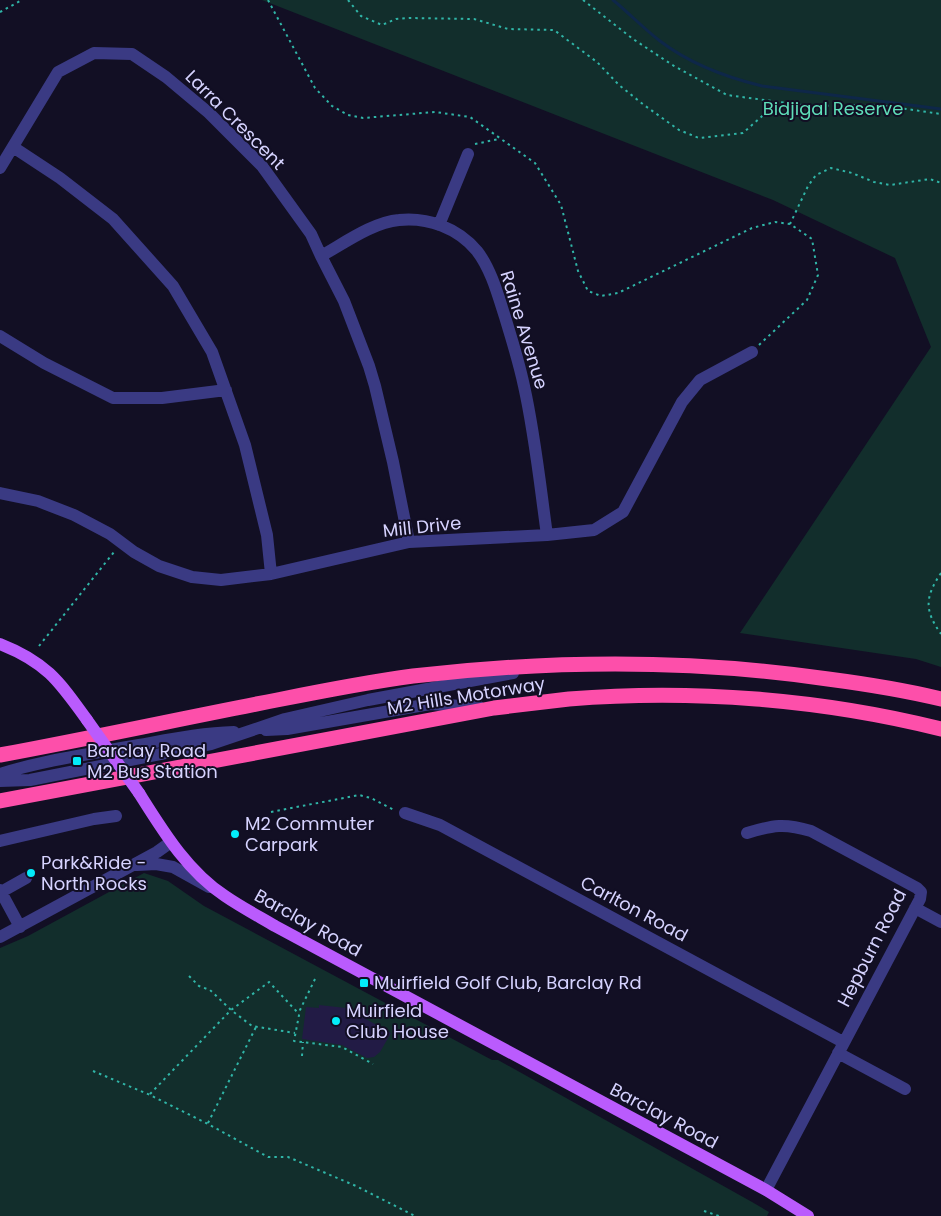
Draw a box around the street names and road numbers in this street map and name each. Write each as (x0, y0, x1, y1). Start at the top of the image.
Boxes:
street label: Larra Crescent (180, 64, 291, 175)
street label: Raine Avenue (495, 268, 554, 392)
street label: Mill Drive (381, 510, 462, 543)
street label: M2 Hills Motorway (385, 671, 547, 720)
street label: Carlton Road (576, 870, 692, 947)
street label: Barclay Road (250, 883, 366, 962)
street label: Hepburn Road (831, 884, 912, 1011)
street label: Barclay Road (606, 1077, 723, 1155)

